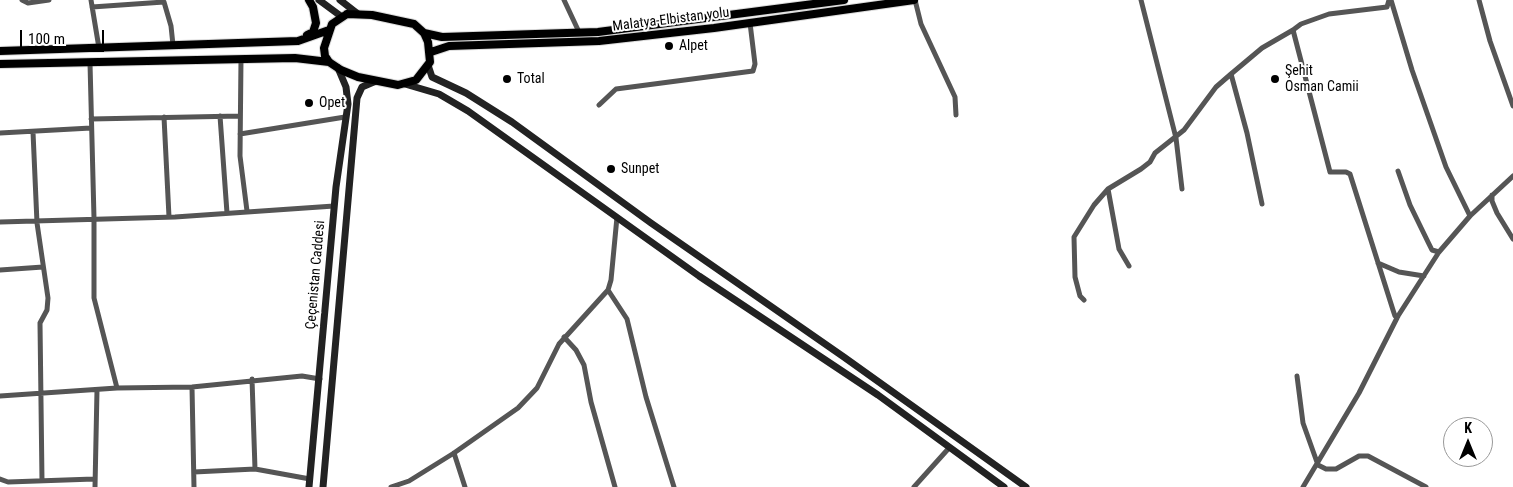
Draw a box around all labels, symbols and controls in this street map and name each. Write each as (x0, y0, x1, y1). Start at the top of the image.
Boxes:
street label: Malatya-Elbistan yolu (612, 5, 730, 35)
scale bar (22, 20, 106, 52)
text: 100 m (28, 30, 65, 48)
place label: Alpet (679, 38, 708, 54)
marker: Alpet (663, 40, 675, 52)
place label: Şehit Osman Camii (1285, 63, 1359, 95)
place label: Total (517, 71, 545, 87)
marker: Total (501, 73, 513, 85)
marker: Şehit Osman Camii (1269, 73, 1281, 85)
place label: Opet (319, 95, 345, 111)
marker: Opet (303, 97, 315, 109)
place label: Sunpet (621, 161, 659, 177)
marker: Sunpet (605, 163, 617, 175)
street label: Çeçenistan Caddesi (303, 220, 329, 330)
north arrow (1443, 417, 1493, 467)
text: K (1464, 420, 1472, 436)

